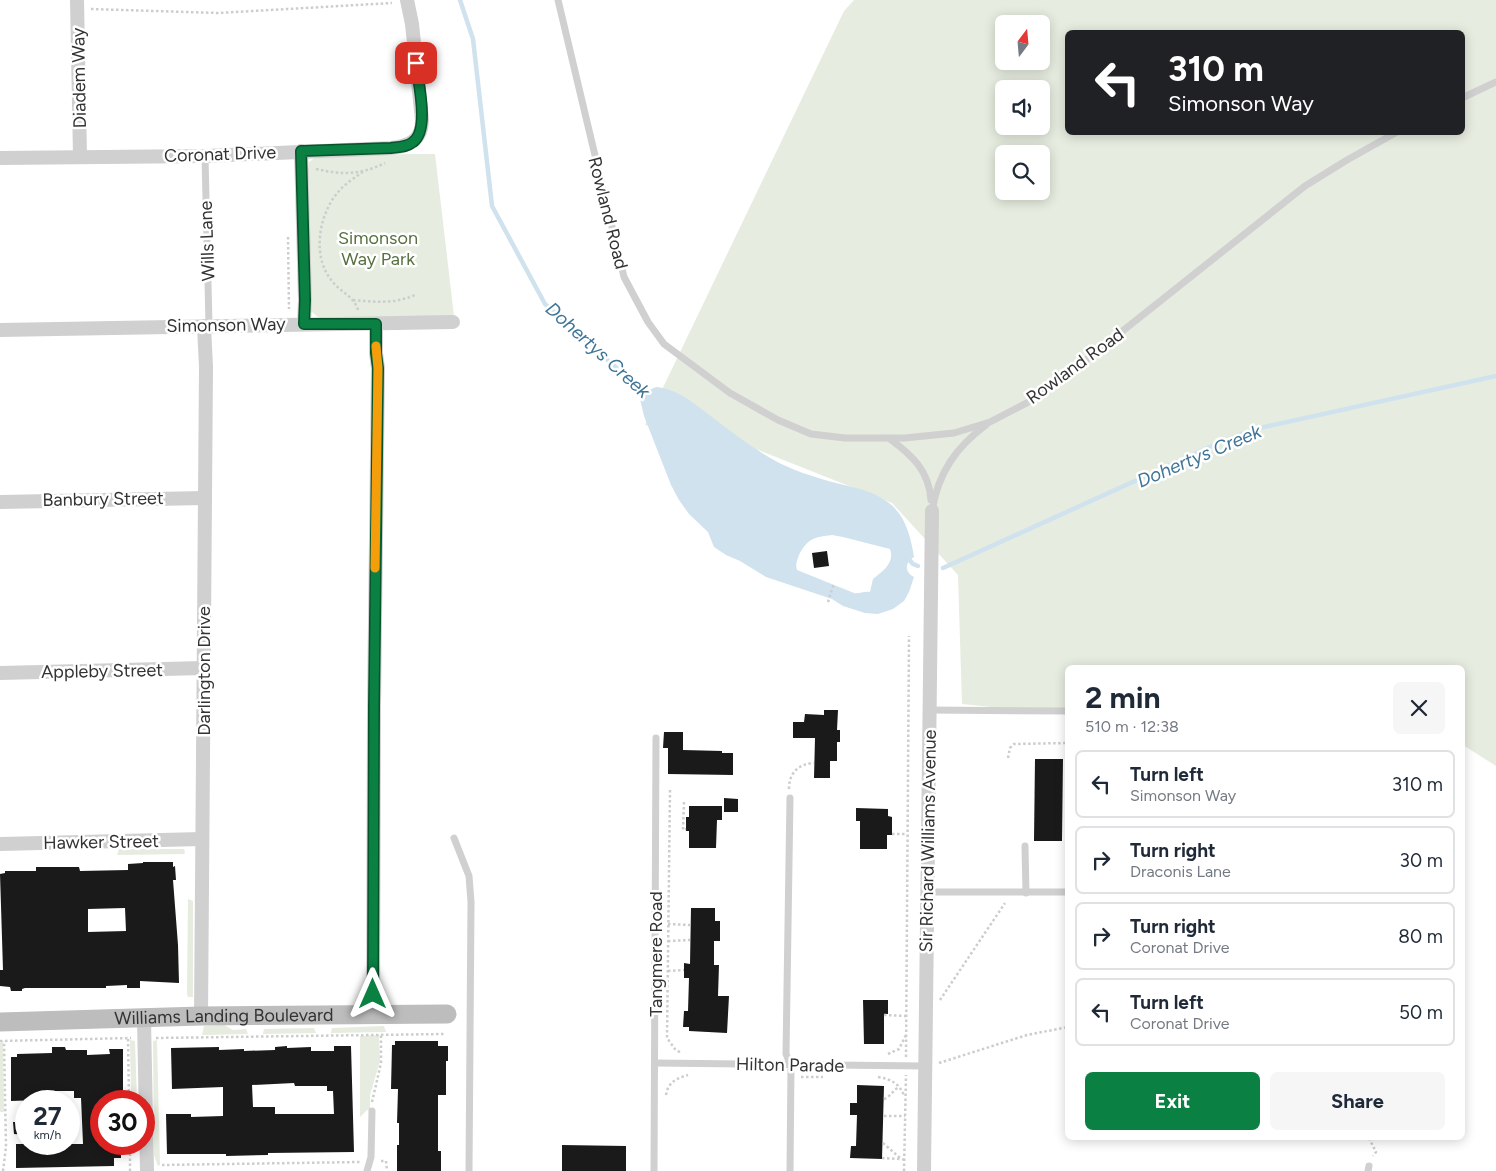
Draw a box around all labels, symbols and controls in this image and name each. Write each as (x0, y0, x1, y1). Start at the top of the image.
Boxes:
north arrow (995, 15, 1050, 70)
map controls (995, 15, 1050, 200)
street label: Diadem Way (67, 27, 91, 129)
pin (395, 42, 437, 84)
text: 310 m (1168, 48, 1264, 90)
icon: arrive (402, 49, 430, 77)
icon: left (1085, 50, 1150, 115)
button: sound (995, 80, 1050, 135)
text: Simonson Way (1168, 90, 1314, 117)
street label: Coronat Drive (164, 141, 277, 167)
button: search (995, 145, 1050, 200)
street label: Rowland Road (583, 154, 633, 272)
street label: Wills Lane (195, 200, 219, 282)
park label: Simonson Way Park (338, 227, 418, 270)
water label: Dohertys Creek (541, 297, 656, 403)
street label: Simonson Way (166, 313, 286, 337)
street label: Rowland Road (1022, 323, 1128, 409)
water label: Dohertys Creek (1133, 419, 1265, 493)
street label: Banbury Street (42, 487, 164, 511)
street label: Darlington Drive (193, 606, 215, 736)
street label: Appleby Street (41, 659, 163, 683)
text: 2 min (1085, 679, 1161, 716)
button: close (1393, 682, 1445, 734)
text: 510 m · 12:38 (1085, 717, 1179, 736)
street label: Sir Richard Williams Avenue (915, 729, 941, 953)
text: Turn left (1130, 763, 1204, 786)
icon: left (1087, 770, 1115, 798)
text: 310 m (1392, 773, 1443, 796)
text: Simonson Way (1130, 786, 1236, 805)
street label: Hawker Street (43, 830, 159, 854)
text: Turn right (1130, 839, 1216, 862)
icon: right (1087, 846, 1115, 874)
text: 30 m (1400, 849, 1443, 872)
text: Draconis Lane (1130, 862, 1231, 881)
street label: Tangmere Road (645, 891, 667, 1017)
text: Turn right (1130, 915, 1216, 938)
icon: right (1087, 922, 1115, 950)
text: 80 m (1398, 925, 1443, 948)
text: Coronat Drive (1130, 938, 1230, 957)
position arrow (346, 967, 398, 1019)
text: Turn left (1130, 991, 1204, 1014)
icon: left (1087, 998, 1115, 1026)
text: 50 m (1399, 1001, 1443, 1024)
street label: Williams Landing Boulevard (114, 1004, 334, 1030)
text: Coronat Drive (1130, 1014, 1230, 1033)
street label: Hilton Parade (736, 1053, 845, 1077)
button: Exit (1085, 1072, 1260, 1130)
button: Share (1270, 1072, 1445, 1130)
speed limit sign: 30 (90, 1090, 155, 1155)
text: 27 (33, 1101, 62, 1131)
text: km/h (34, 1128, 61, 1142)

